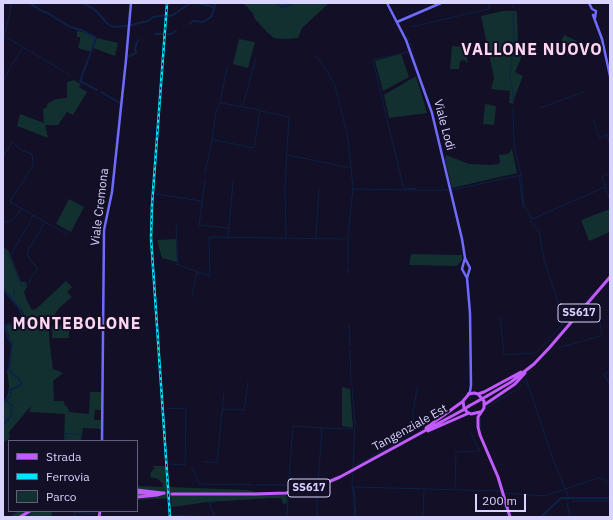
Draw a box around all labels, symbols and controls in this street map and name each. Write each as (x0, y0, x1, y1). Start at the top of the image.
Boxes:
district label: VALLONE NUOVO (461, 40, 603, 60)
street label: Viale Lodi (430, 98, 458, 152)
street label: Viale Cremona (88, 167, 112, 247)
road number: SS617 (558, 304, 600, 322)
district label: MONTEBOLONE (13, 314, 141, 334)
street label: Tangenziale Est (370, 401, 450, 455)
legend (8, 440, 138, 512)
text: Strada (46, 449, 81, 464)
text: Ferrovia (46, 469, 90, 484)
road number: SS617 (288, 479, 330, 497)
scale bar (477, 486, 528, 512)
text: Parco (46, 489, 77, 504)
text: 200 m (482, 493, 517, 508)

